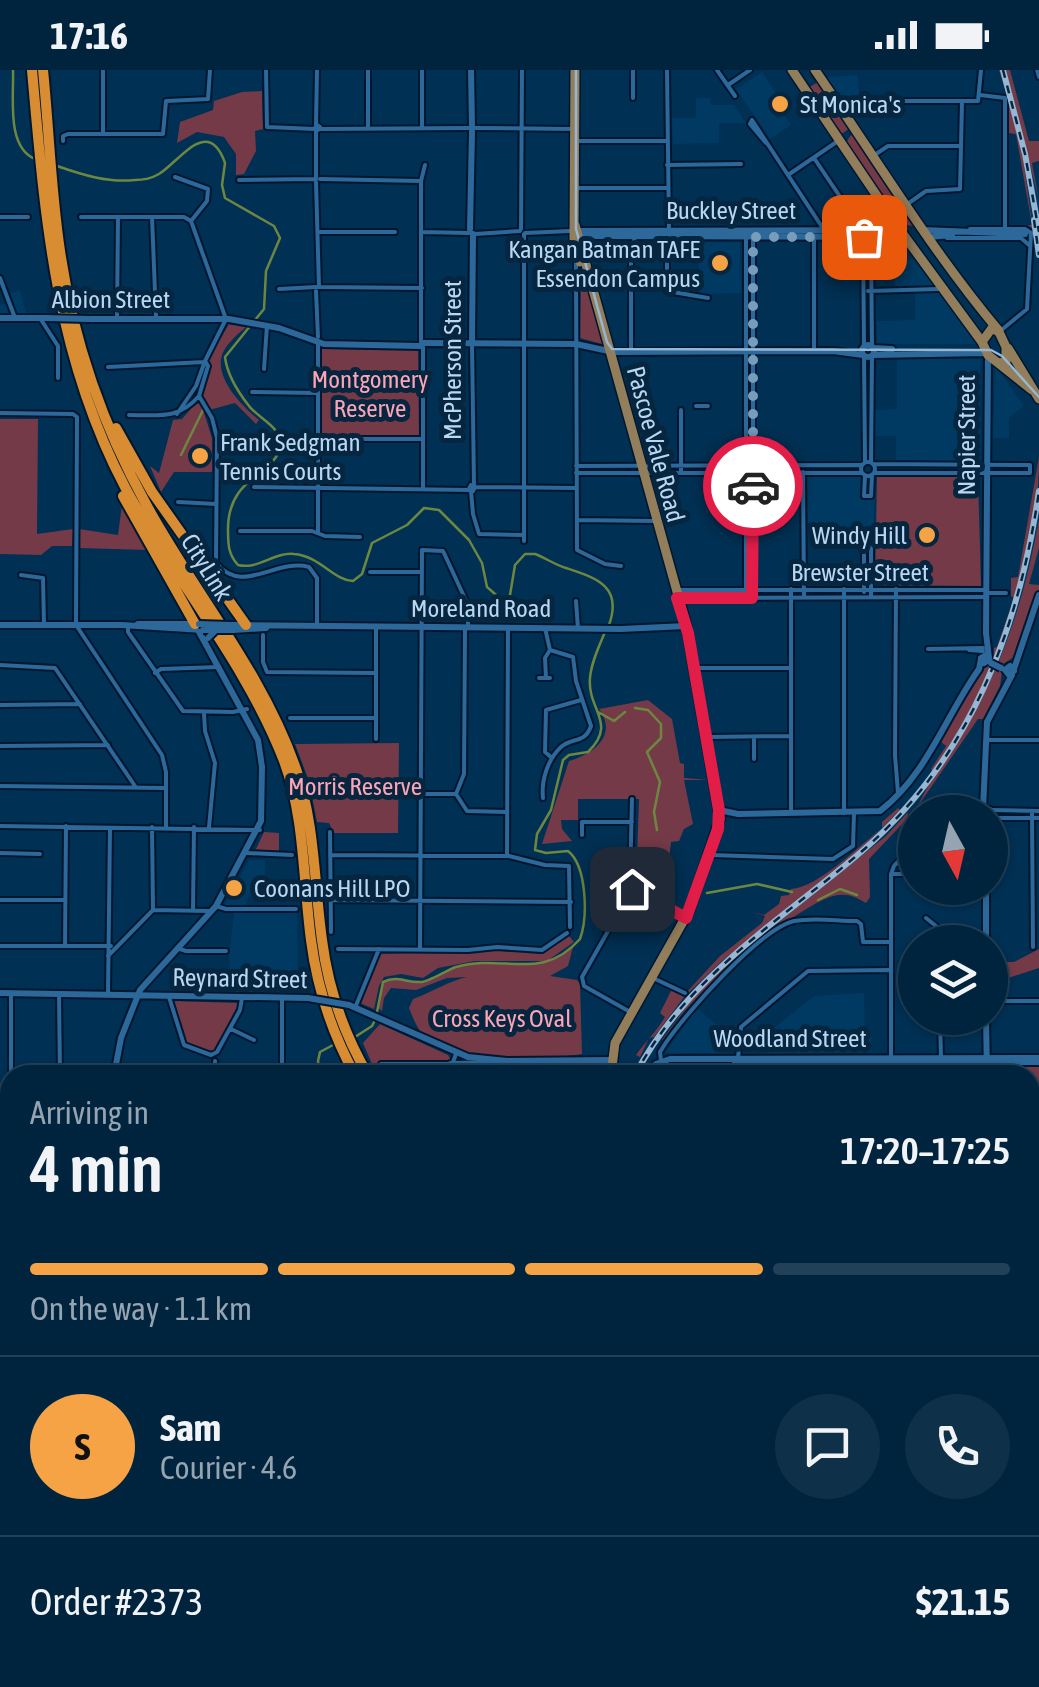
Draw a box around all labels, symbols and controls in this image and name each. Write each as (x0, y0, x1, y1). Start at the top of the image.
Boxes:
text: 17:16 (50, 14, 128, 57)
place label: St Monica's (800, 90, 901, 118)
marker: St Monica's (769, 93, 791, 115)
pin (822, 195, 907, 280)
street label: Buckley Street (666, 196, 796, 224)
icon: bag (837, 210, 892, 265)
place label: Kangan Batman TAFE Essendon Campus (508, 235, 700, 292)
marker: Kangan Batman TAFE Essendon Campus (709, 252, 731, 274)
street label: McPherson Street (438, 280, 466, 440)
street label: Albion Street (52, 285, 170, 313)
street label: Pascoe Vale Road (622, 363, 690, 525)
park label: Montgomery Reserve (312, 365, 428, 422)
street label: Napier Street (952, 375, 980, 495)
place label: Frank Sedgman Tennis Courts (220, 428, 361, 485)
courier (703, 436, 803, 536)
marker: Frank Sedgman Tennis Courts (189, 445, 211, 467)
icon: car (726, 459, 781, 514)
place label: Windy Hill (812, 521, 907, 549)
marker: Windy Hill (916, 524, 938, 546)
street label: CityLink (176, 529, 238, 605)
street label: Brewster Street (791, 558, 929, 586)
street label: Moreland Road (411, 594, 551, 622)
park label: Morris Reserve (288, 772, 422, 800)
north arrow (898, 795, 1008, 905)
map controls (898, 795, 1008, 1035)
pin (590, 847, 675, 932)
icon: home (605, 862, 660, 917)
place label: Coonans Hill LPO (254, 874, 410, 902)
marker: Coonans Hill LPO (223, 877, 245, 899)
button: layers (898, 925, 1008, 1035)
street label: Reynard Street (172, 963, 308, 993)
park label: Cross Keys Oval (432, 1004, 572, 1032)
street label: Woodland Street (713, 1024, 867, 1052)
text: Arriving in (30, 1094, 149, 1131)
text: 17:20–17:25 (840, 1129, 1010, 1172)
text: 4 min (30, 1131, 163, 1206)
text: On the way · 1.1 km (30, 1290, 252, 1327)
button: chat (775, 1394, 880, 1499)
button: phone (905, 1394, 1010, 1499)
text: Sam (160, 1406, 221, 1449)
text: S (75, 1425, 90, 1468)
text: Courier · 4.6 (160, 1449, 297, 1486)
text: Order #2373 (30, 1580, 203, 1623)
text: $21.15 (916, 1580, 1010, 1623)

